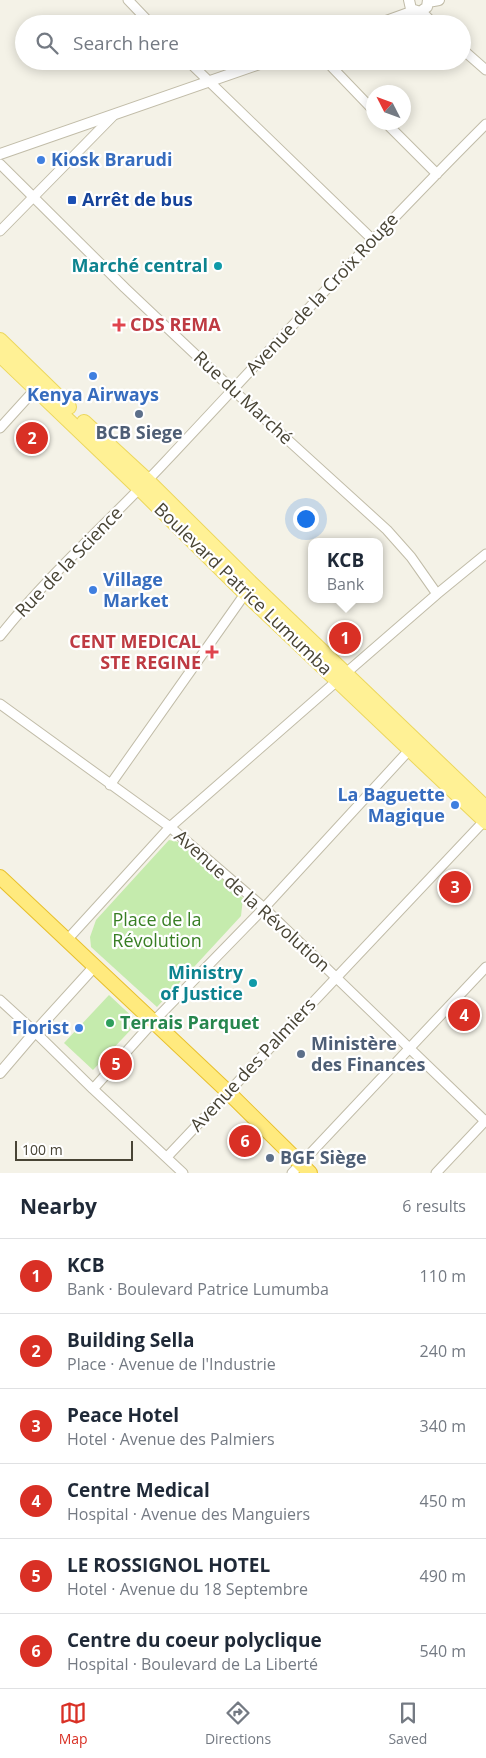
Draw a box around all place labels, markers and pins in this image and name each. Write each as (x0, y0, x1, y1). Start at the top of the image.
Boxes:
place label: Kiosk Brarudi (51, 147, 172, 171)
marker: Kiosk Brarudi (35, 154, 47, 166)
place label: Arrêt de bus (82, 187, 193, 211)
marker: Arrêt de bus (66, 194, 78, 206)
place label: Marché central (72, 253, 208, 277)
marker: Marché central (212, 260, 224, 272)
place label: CDS REMA (130, 312, 221, 336)
marker: CDS REMA (112, 318, 126, 332)
marker: Kenya Airways (87, 370, 99, 382)
place label: Kenya Airways (27, 382, 159, 406)
marker: BCB Siege (133, 408, 145, 420)
pin: 2 (16, 419, 48, 457)
place label: BCB Siege (95, 420, 183, 444)
place label: Village Market (103, 567, 169, 612)
marker: Village Market (87, 584, 99, 596)
pin: 1 (329, 619, 361, 657)
place label: CENT MEDICAL STE REGINE (69, 629, 201, 674)
marker: CENT MEDICAL STE REGINE (205, 645, 219, 659)
place label: La Baguette Magique (337, 782, 445, 827)
marker: La Baguette Magique (449, 799, 461, 811)
pin: 3 (439, 868, 471, 906)
place label: Ministry of Justice (160, 960, 244, 1005)
marker: Ministry of Justice (247, 977, 259, 989)
pin: 4 (448, 996, 480, 1034)
place label: Terrais Parquet (120, 1010, 260, 1034)
place label: Florist (12, 1015, 69, 1039)
marker: Terrais Parquet (104, 1017, 116, 1029)
marker: Florist (73, 1022, 85, 1034)
place label: Ministère des Finances (311, 1031, 425, 1076)
pin: 5 (100, 1045, 132, 1083)
marker: Ministère des Finances (295, 1048, 307, 1060)
pin: 6 (229, 1122, 261, 1160)
place label: BGF Siège (280, 1145, 367, 1169)
marker: BGF Siège (264, 1152, 276, 1164)

